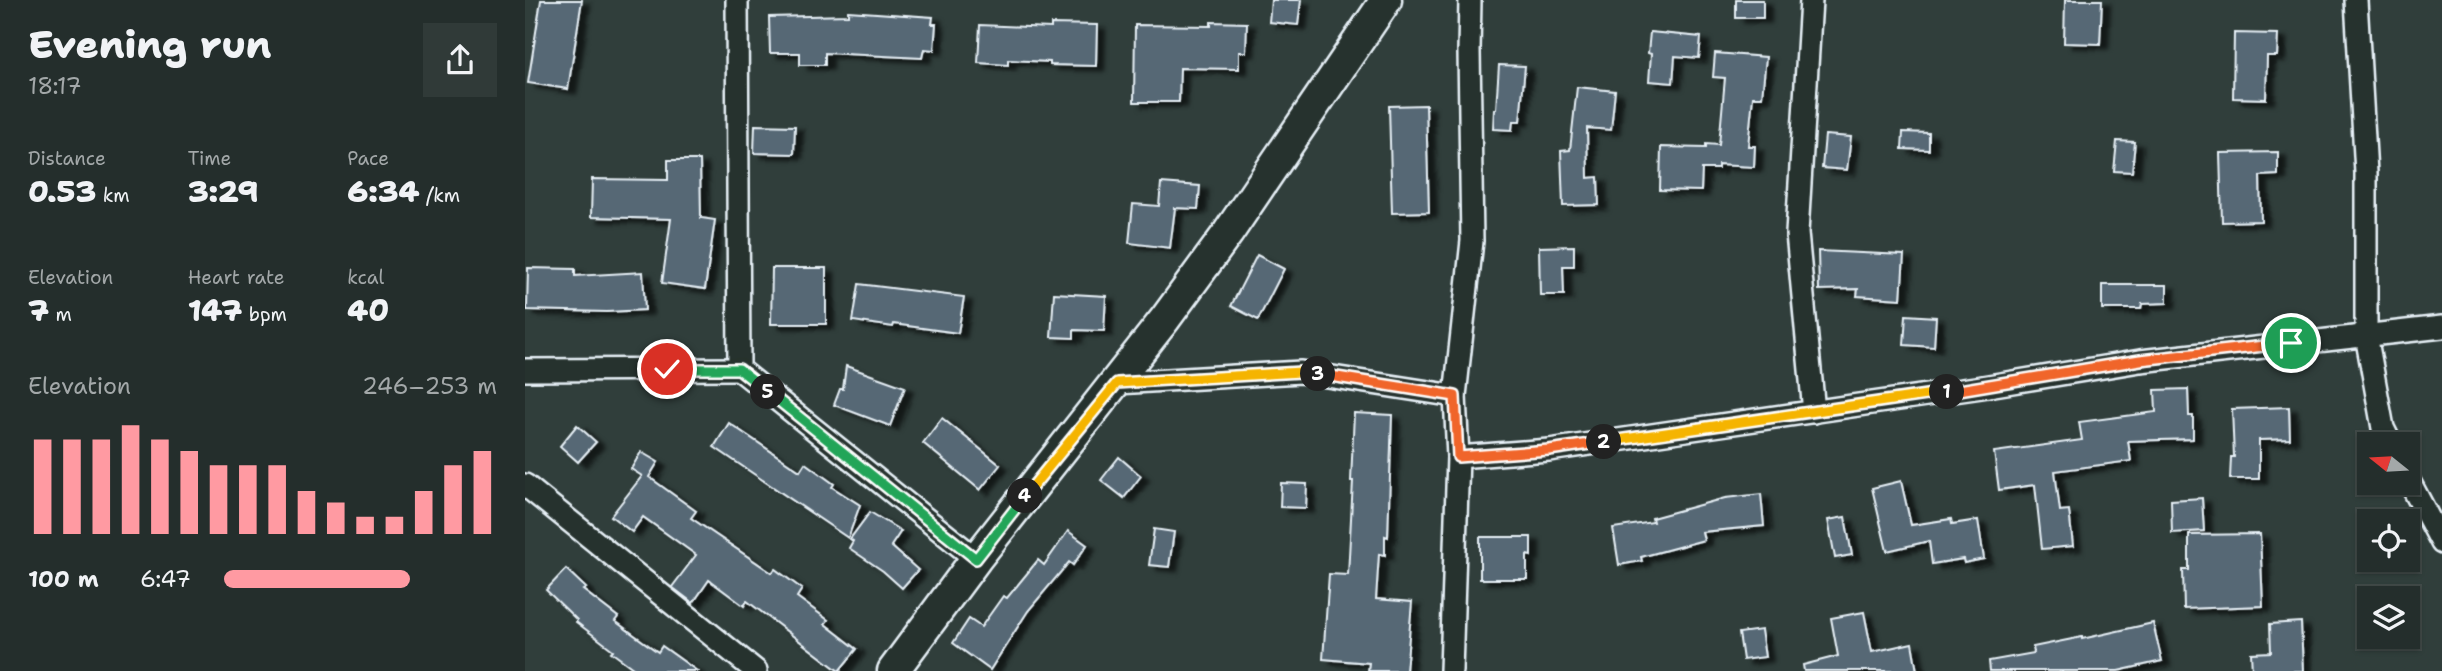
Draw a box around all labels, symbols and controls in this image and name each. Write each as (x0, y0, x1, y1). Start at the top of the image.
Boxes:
text: Evening run (28, 19, 271, 70)
button: share (423, 23, 497, 97)
text: 18:17 (28, 71, 82, 101)
text: Distance (28, 146, 106, 171)
text: Time (188, 146, 231, 171)
text: Pace (347, 146, 389, 171)
text: 0.53 (28, 171, 96, 212)
text: 3:29 (188, 171, 259, 212)
text: 6:34 (347, 171, 420, 212)
text: km (96, 183, 130, 208)
text: /km (420, 183, 460, 208)
text: Elevation (28, 265, 113, 290)
text: Heart rate (188, 265, 284, 290)
text: kcal (347, 265, 384, 290)
text: 7 (28, 290, 49, 331)
text: 147 (188, 290, 242, 331)
text: 40 (347, 290, 389, 331)
text: m (49, 302, 72, 327)
text: bpm (242, 302, 287, 327)
pin (2261, 313, 2321, 373)
icon: arrive (2272, 324, 2310, 362)
pin (637, 339, 697, 399)
icon: check (648, 350, 686, 388)
pin: 3 (1301, 356, 1335, 392)
text: 3 (1311, 361, 1324, 386)
text: Elevation (28, 371, 131, 401)
text: 246–253 m (362, 371, 497, 401)
pin: 5 (751, 374, 785, 410)
pin: 1 (1929, 374, 1965, 410)
text: 5 (762, 379, 773, 404)
text: 1 (1942, 379, 1951, 404)
pin: 2 (1587, 424, 1621, 460)
text: 2 (1597, 429, 1610, 454)
north arrow (2357, 432, 2420, 495)
map controls (2357, 432, 2420, 649)
pin: 4 (1007, 478, 1043, 514)
text: 4 (1018, 483, 1031, 508)
button: locate (2357, 509, 2420, 572)
text: 100 m (28, 564, 99, 594)
text: 6:47 (140, 564, 191, 594)
button: layers (2357, 586, 2420, 649)

